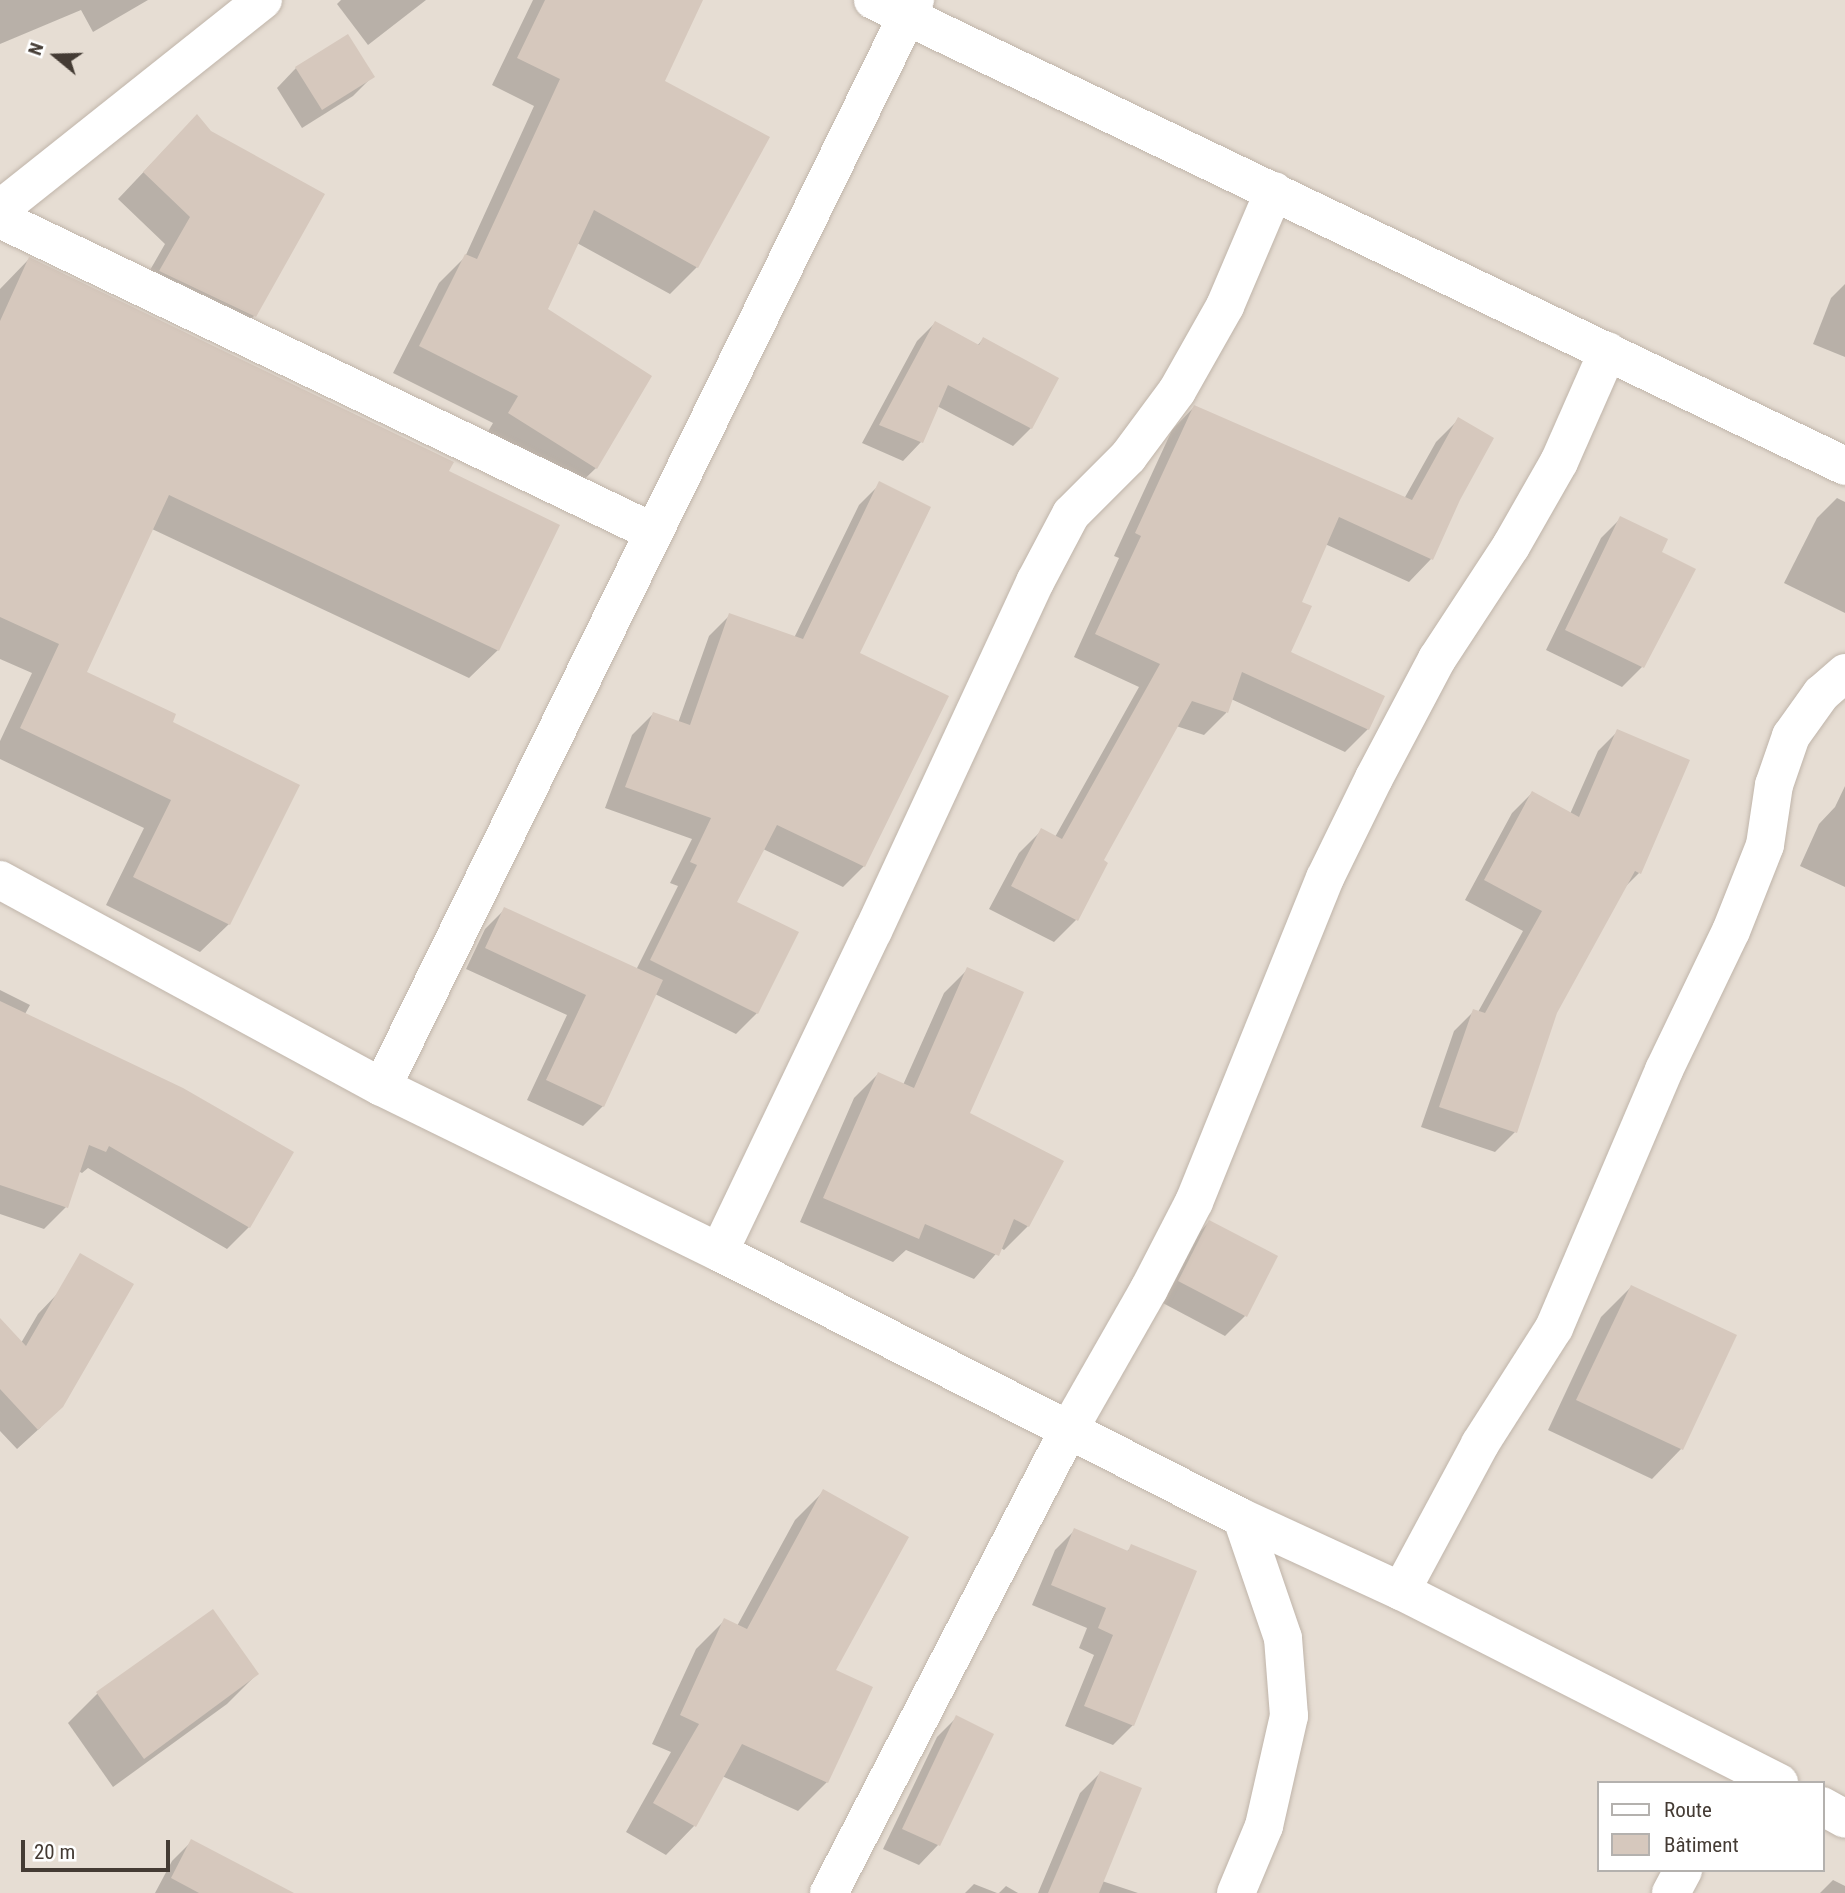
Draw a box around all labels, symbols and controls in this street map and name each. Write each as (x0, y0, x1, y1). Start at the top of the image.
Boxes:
north arrow (21, 21, 91, 91)
text: N (23, 40, 48, 58)
legend (1596, 1781, 1824, 1872)
text: Route (1664, 1798, 1712, 1822)
scale bar (24, 1826, 173, 1870)
text: Bâtiment (1664, 1833, 1739, 1857)
text: 20 m (34, 1840, 75, 1864)

